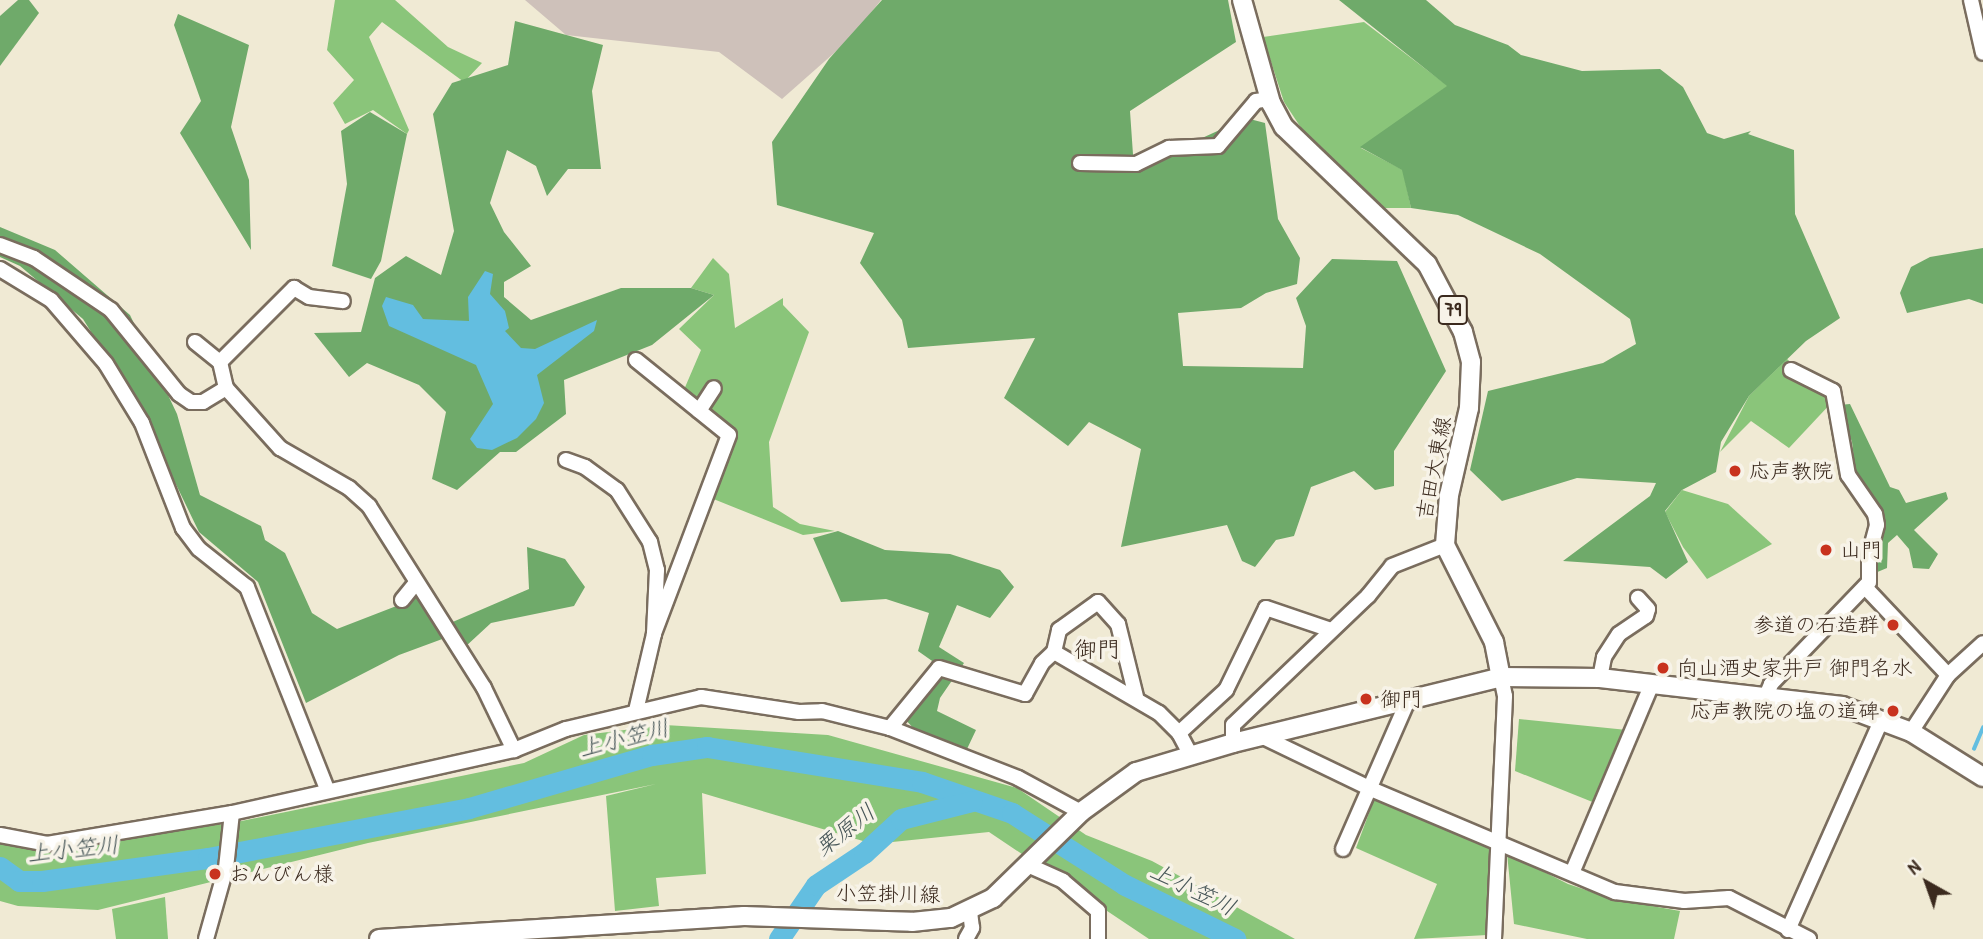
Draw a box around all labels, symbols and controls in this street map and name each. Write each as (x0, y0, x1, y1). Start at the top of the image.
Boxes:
road number: 79 (1437, 294, 1469, 326)
street label: 吉田大東線 (1412, 414, 1456, 522)
place label: 応声教院 (1749, 458, 1833, 484)
marker: 応声教院 (1727, 463, 1743, 479)
place label: 山門 (1840, 537, 1882, 563)
marker: 山門 (1818, 542, 1834, 558)
place label: 参道の石造群 (1753, 612, 1879, 638)
marker: 参道の石造群 (1885, 617, 1901, 633)
district label: 御門 (1074, 635, 1120, 663)
place label: 向山酒史家井戸 御門名水 (1677, 655, 1913, 681)
marker: 向山酒史家井戸 御門名水 (1655, 660, 1671, 676)
place label: 御門 (1380, 686, 1422, 712)
marker: 御門 (1358, 691, 1374, 707)
place label: 応声教院の塩の道碑 (1690, 698, 1879, 724)
marker: 応声教院の塩の道碑 (1885, 703, 1901, 719)
water label: 上小笠川 (576, 713, 672, 763)
water label: 栗原川 (809, 798, 881, 862)
water label: 上小笠川 (26, 830, 120, 868)
north arrow (1892, 848, 1962, 918)
text: N (1901, 854, 1926, 880)
water label: 上小笠川 (1146, 856, 1240, 922)
place label: おんびん様 (229, 861, 334, 887)
marker: おんびん様 (207, 866, 223, 882)
street label: 小笠掛川線 (835, 880, 941, 908)

